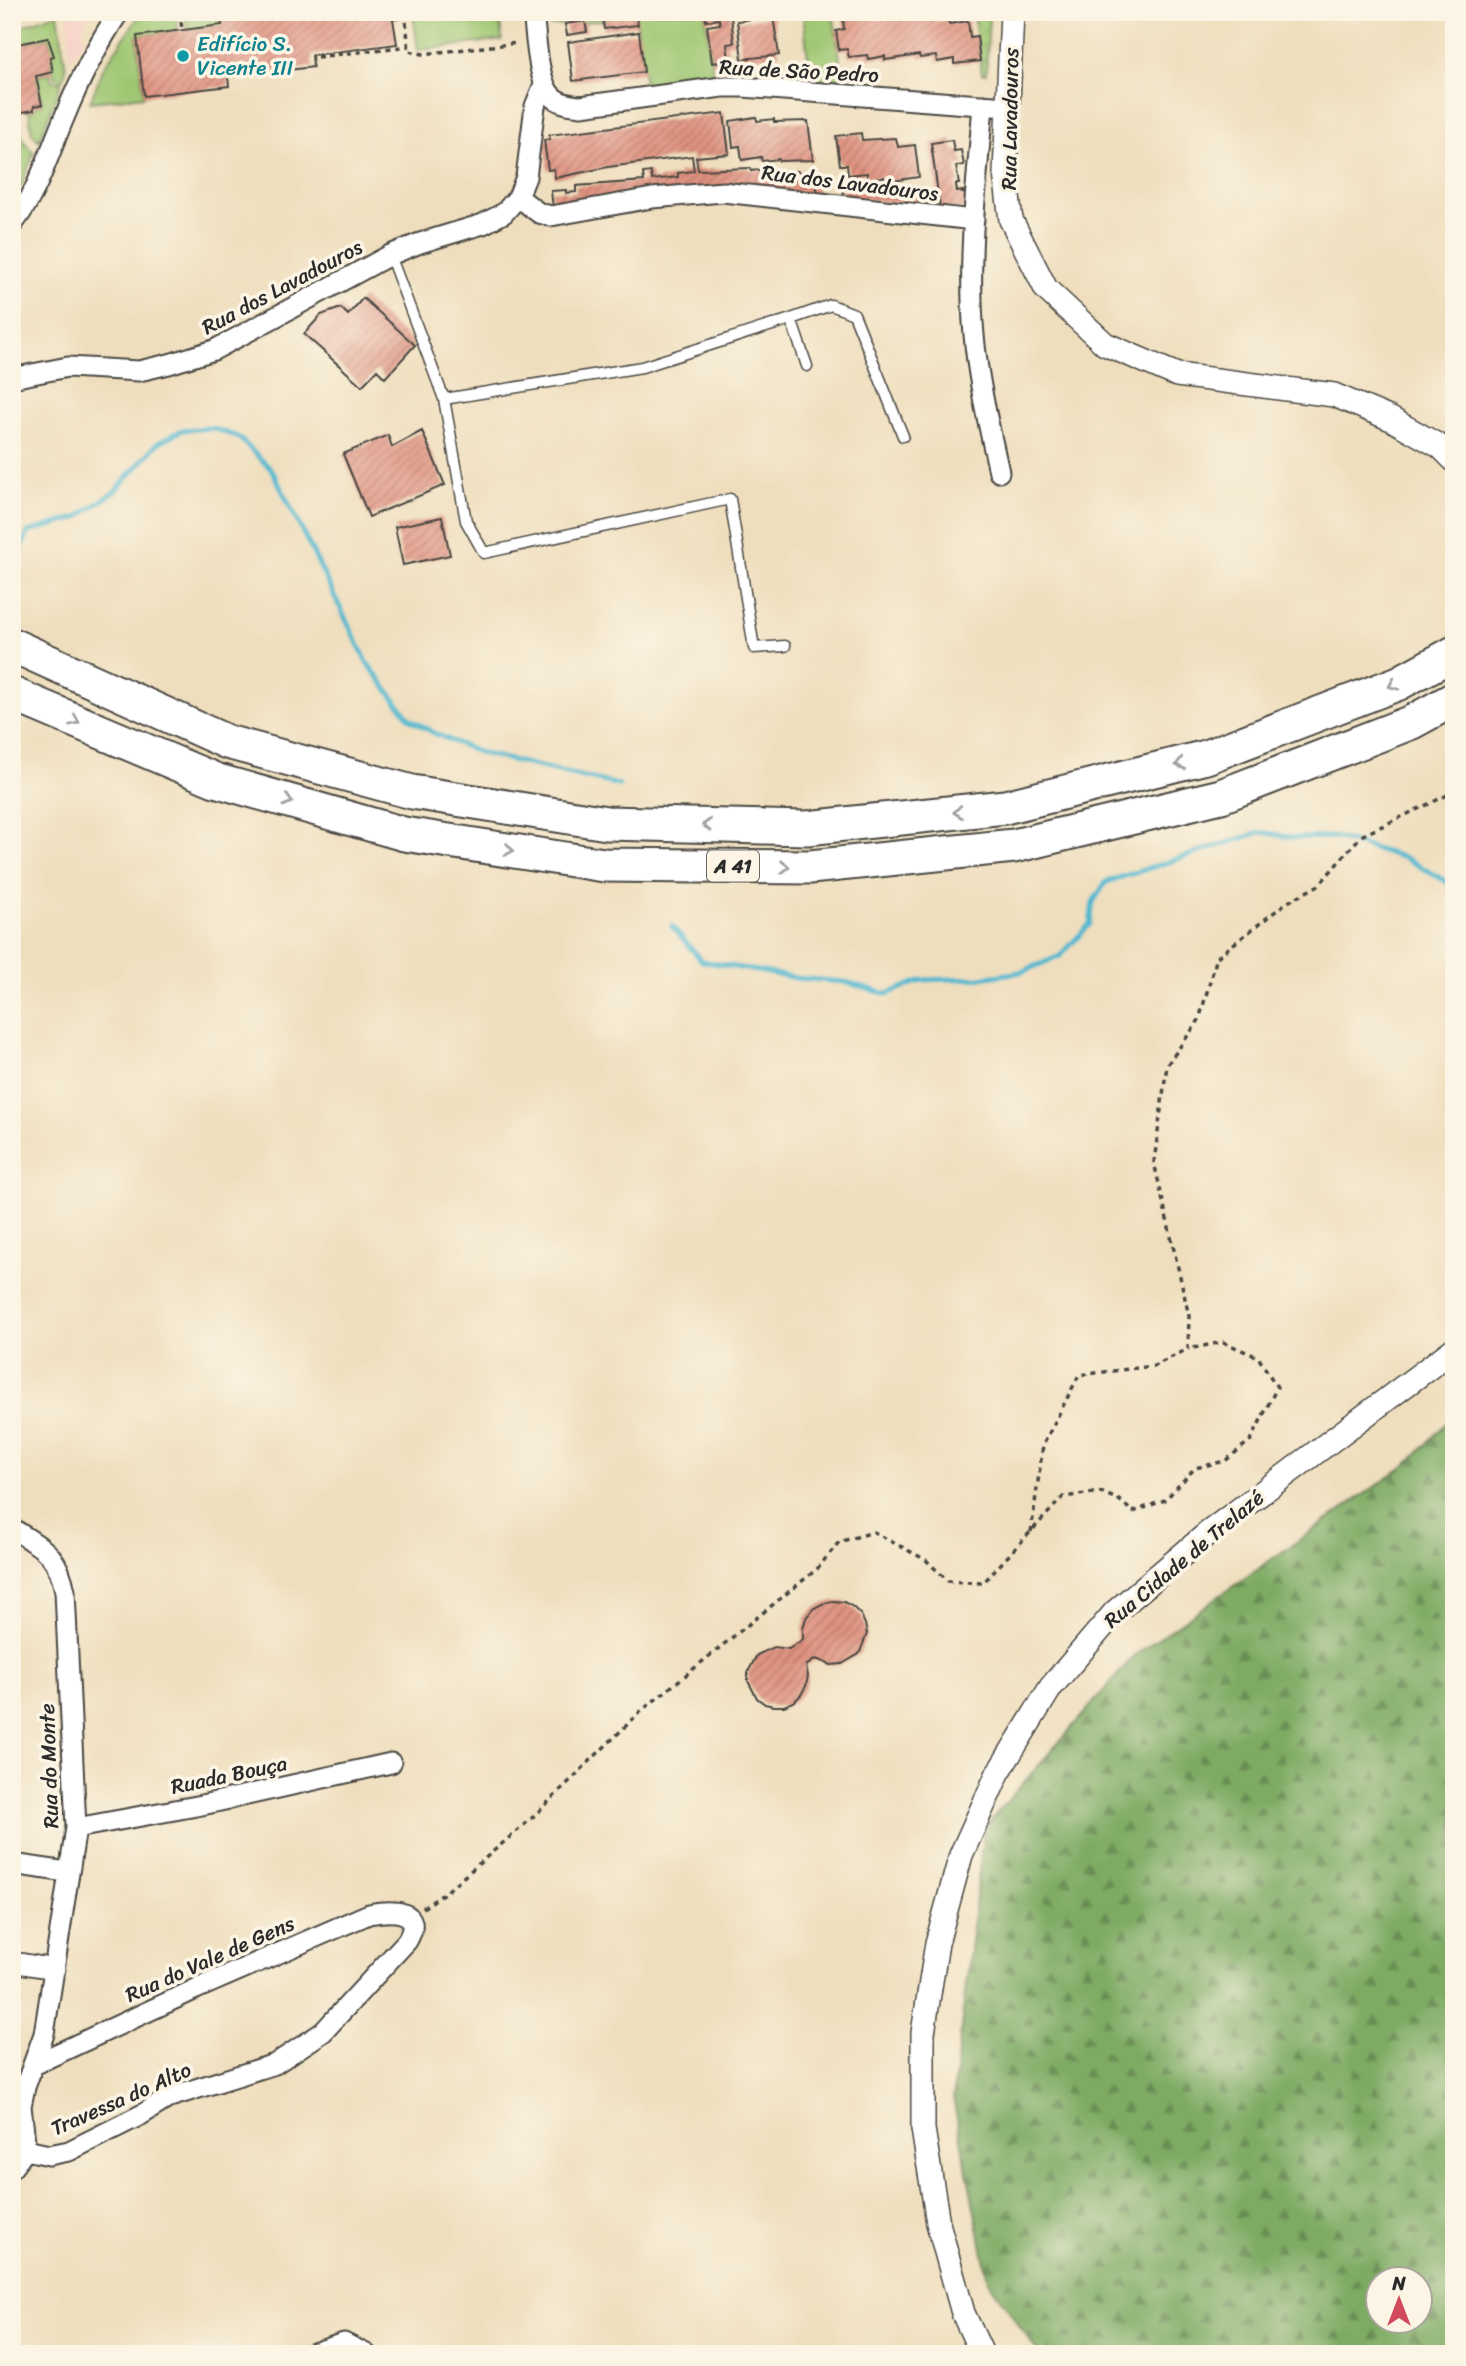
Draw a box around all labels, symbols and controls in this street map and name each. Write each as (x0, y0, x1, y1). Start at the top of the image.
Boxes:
place label: Edifício S. Vicente III (197, 25, 294, 87)
street label: Rua Lavadouros (990, 47, 1030, 191)
marker: Edifício S. Vicente III (175, 48, 191, 64)
street label: Rua de São Pedro (718, 48, 880, 94)
street label: Rua dos Lavadouros (759, 153, 941, 213)
street label: Rua dos Lavadouros (195, 228, 370, 346)
one-way arrow (1388, 676, 1400, 690)
one-way arrow (68, 712, 80, 726)
one-way arrow (1174, 756, 1186, 770)
one-way arrow (281, 792, 293, 807)
one-way arrow (952, 804, 964, 819)
one-way arrow (701, 818, 712, 833)
one-way arrow (503, 842, 515, 857)
road number: A 41 (707, 850, 759, 881)
one-way arrow (780, 859, 790, 875)
street label: Rua Cidade de Trelazé (1095, 1480, 1273, 1638)
street label: Rua do Monte (28, 1703, 70, 1829)
street label: Ruada Bouça (167, 1744, 291, 1806)
street label: Rua do Vale de Gens (119, 1904, 301, 2013)
street label: Travessa do Alto (44, 2051, 198, 2147)
north arrow (1364, 2264, 1434, 2334)
text: N (1391, 2267, 1406, 2300)

